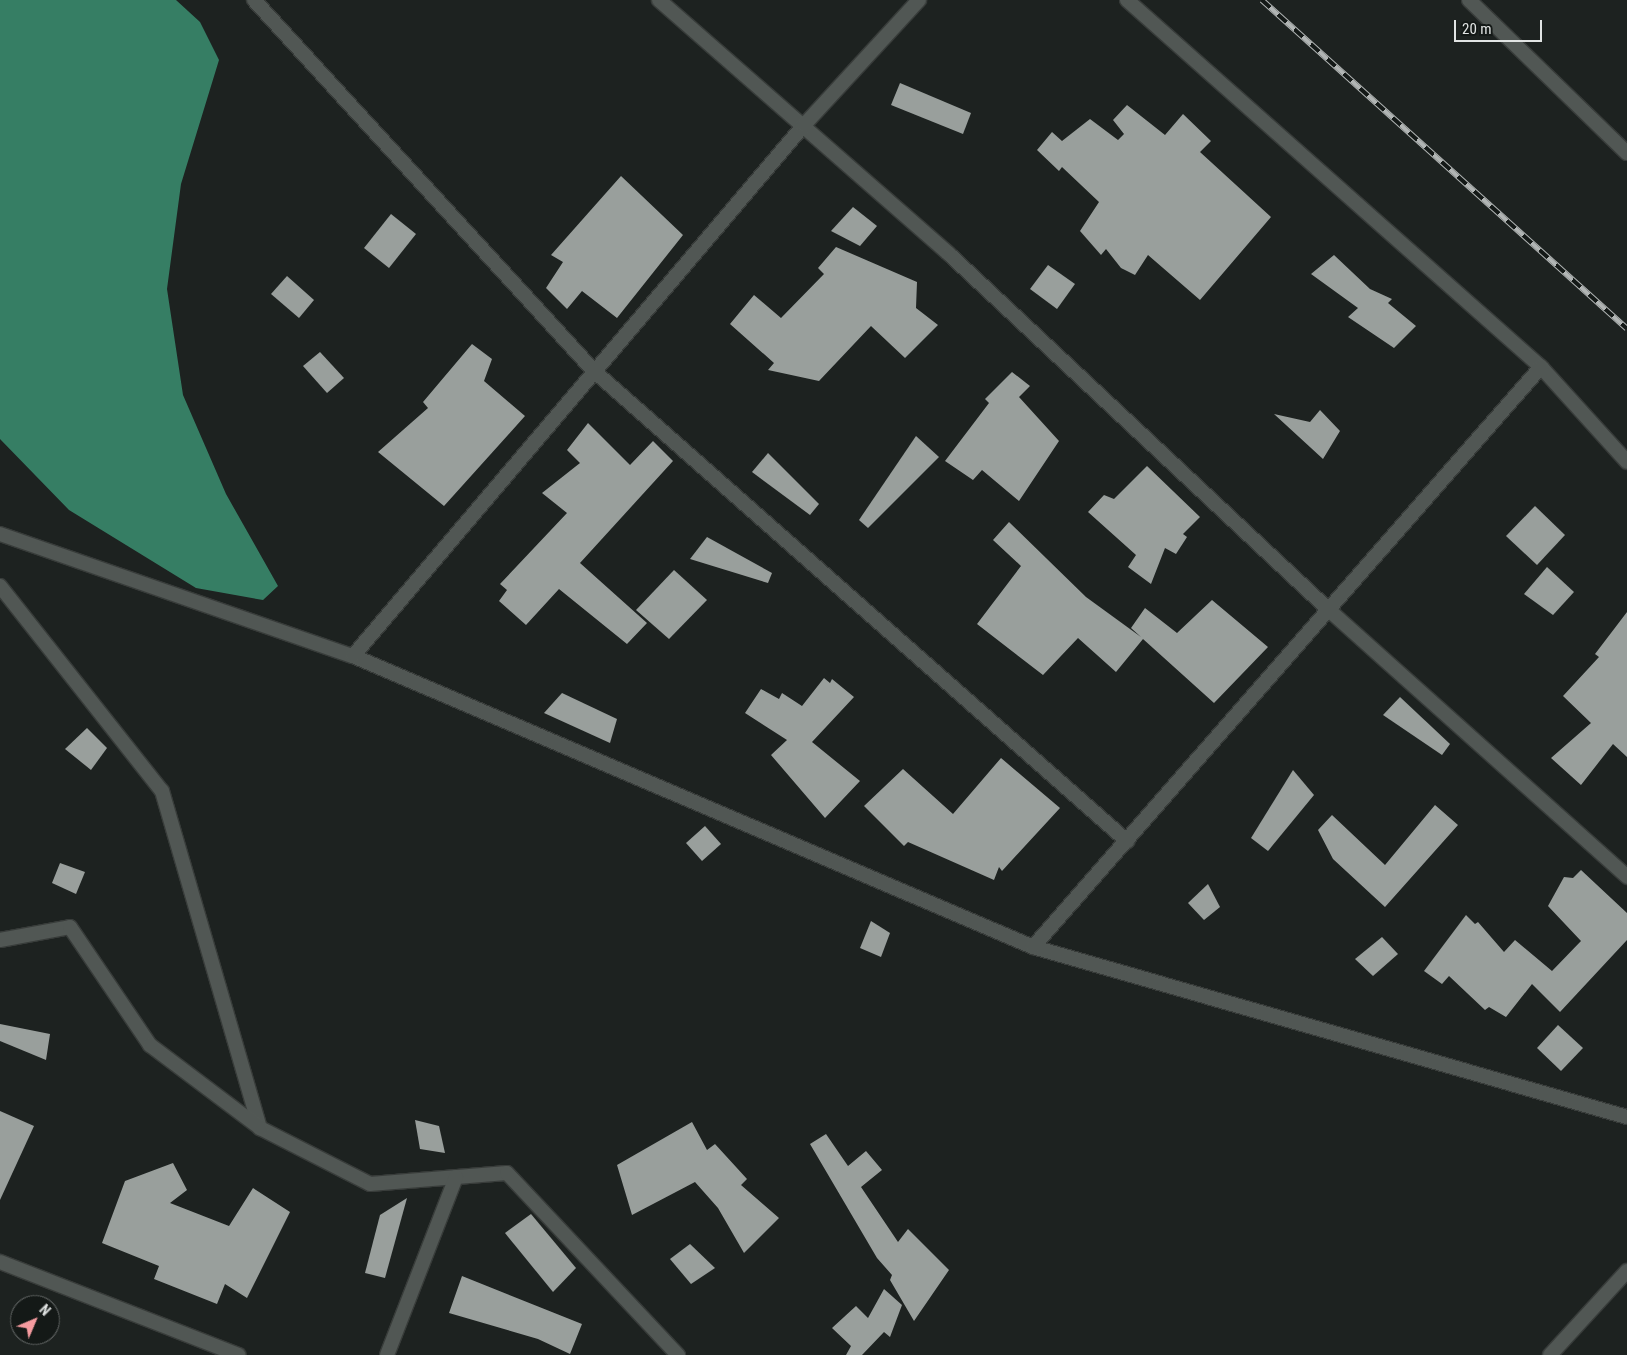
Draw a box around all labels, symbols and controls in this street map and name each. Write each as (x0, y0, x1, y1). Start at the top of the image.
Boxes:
scale bar (1457, 10, 1544, 42)
text: 20 m (1462, 20, 1492, 38)
north arrow (10, 1295, 60, 1345)
text: N (36, 1301, 54, 1319)

